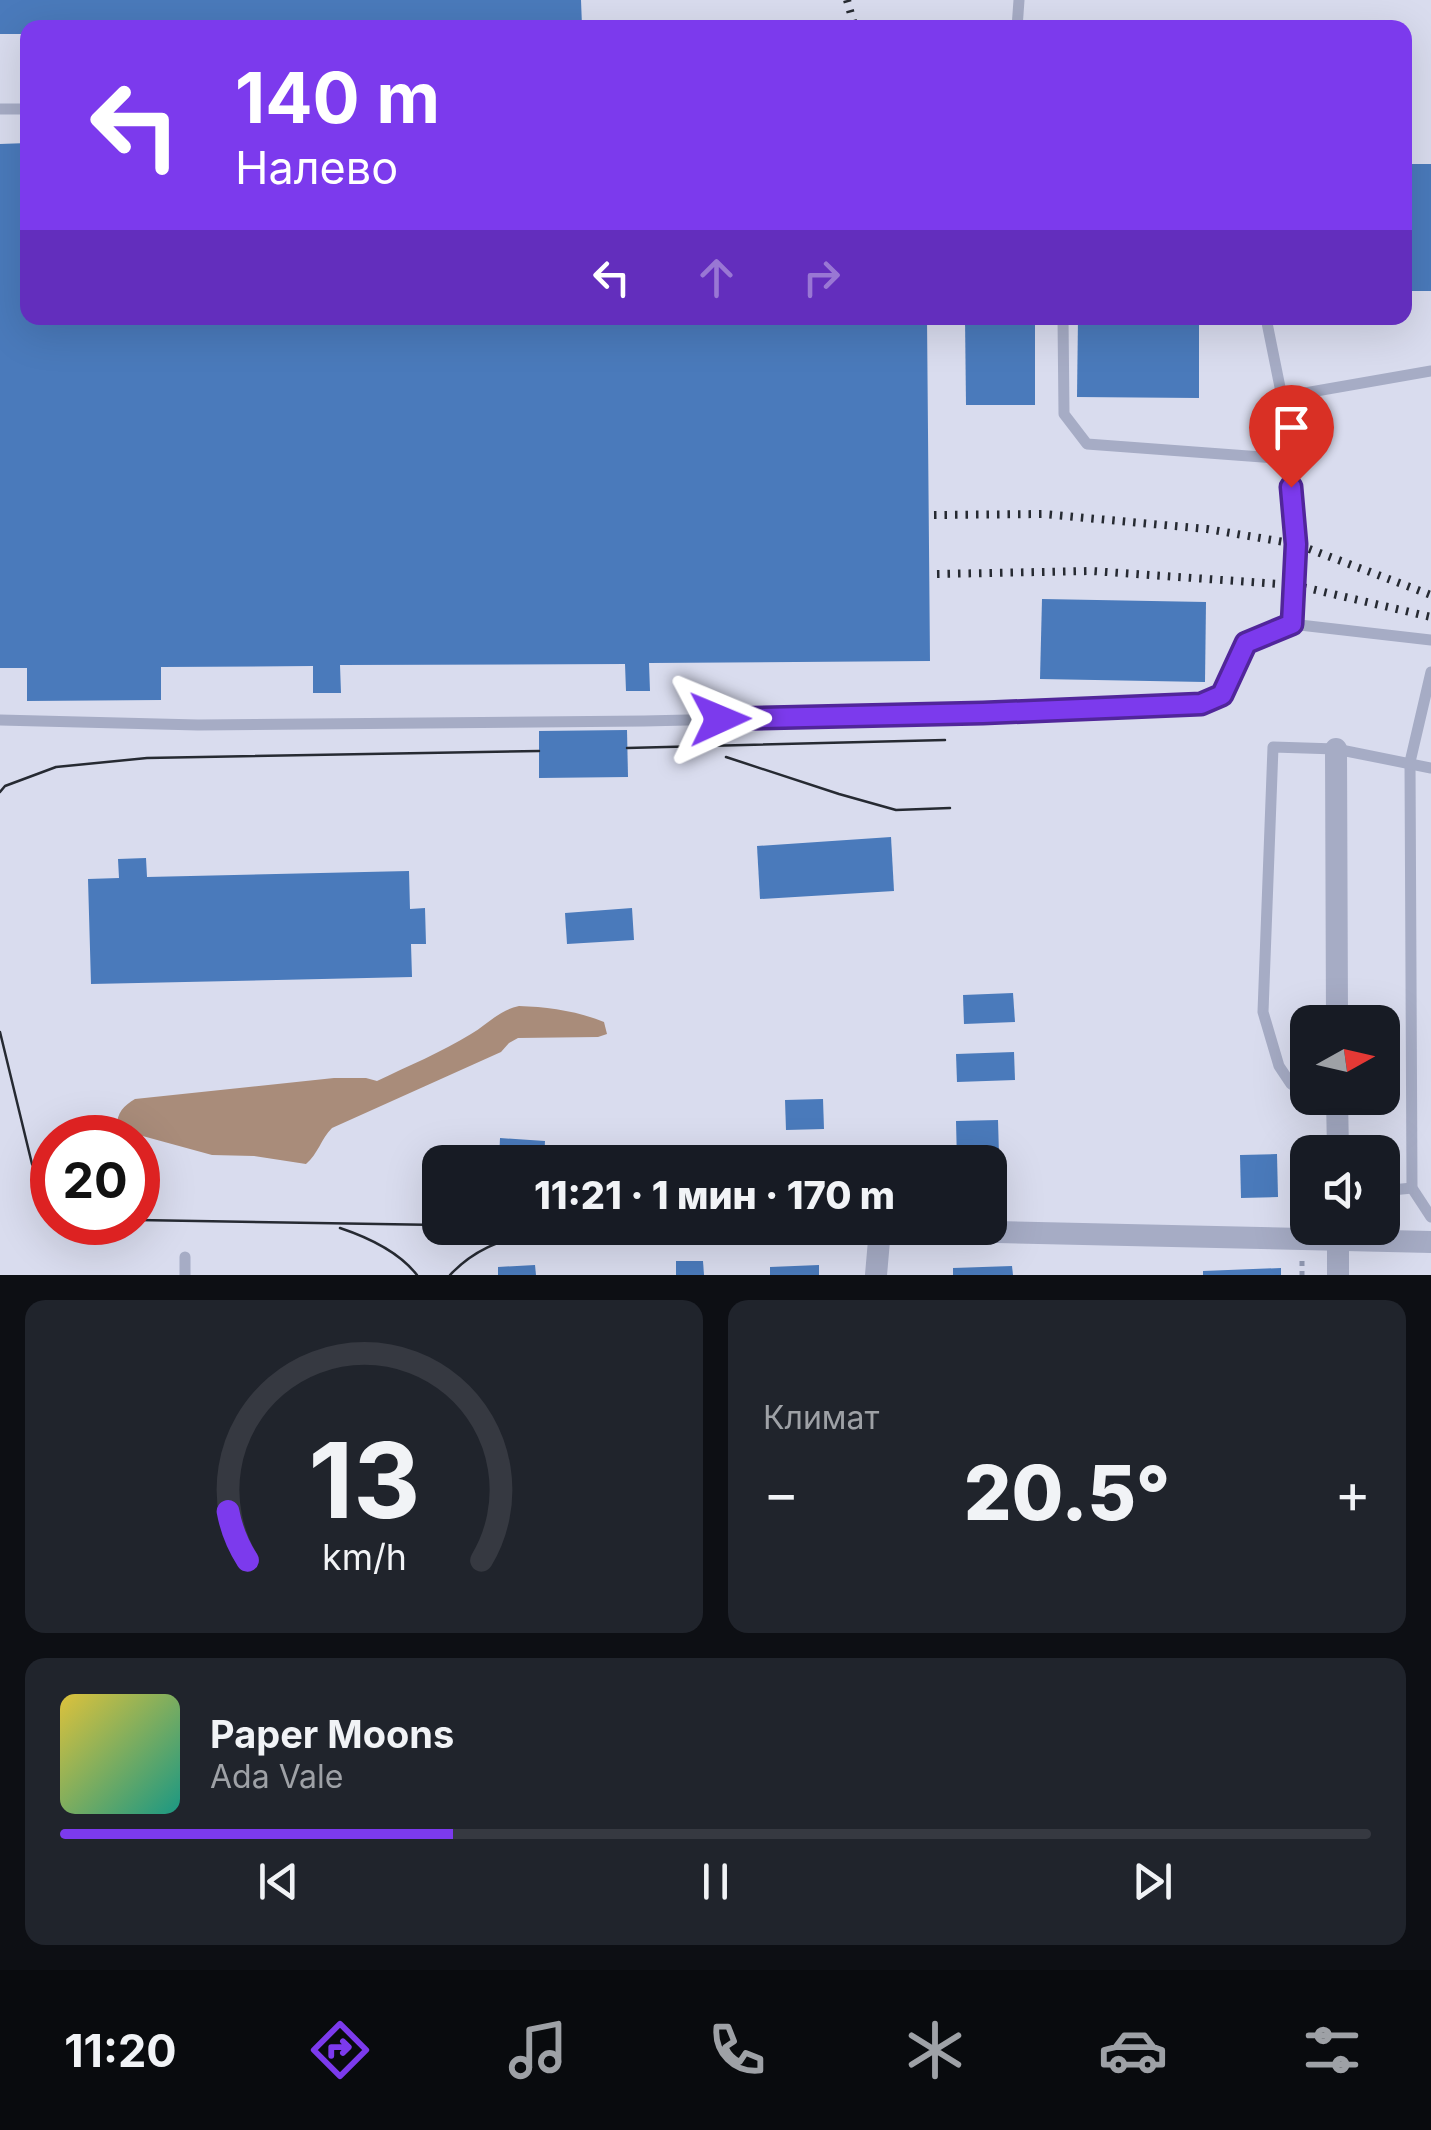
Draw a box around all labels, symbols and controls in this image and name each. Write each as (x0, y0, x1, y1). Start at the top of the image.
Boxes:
text: 140 m (235, 55, 440, 140)
icon: left (70, 60, 200, 190)
text: Налево (235, 140, 398, 195)
icon: left (584, 250, 639, 305)
icon: ahead (689, 250, 744, 305)
icon: right (794, 250, 849, 305)
pin (1249, 385, 1334, 488)
icon: arrive (1264, 400, 1319, 455)
position arrow (668, 667, 772, 771)
north arrow (1290, 1005, 1400, 1115)
map controls (1290, 1005, 1400, 1245)
speed limit sign: 20 (30, 1115, 160, 1245)
button: sound (1290, 1135, 1400, 1245)
text: 11:21 · 1 мин · 170 m (534, 1172, 895, 1218)
text: Климат (763, 1398, 879, 1437)
text: 13 (308, 1417, 420, 1543)
text: 20.5° (964, 1447, 1170, 1538)
text: − (763, 1460, 799, 1526)
text: + (1335, 1460, 1371, 1526)
text: km/h (322, 1535, 406, 1579)
text: Paper Moons (210, 1711, 454, 1757)
text: Ada Vale (210, 1757, 343, 1796)
icon: previous (251, 1854, 306, 1909)
icon: pause (688, 1854, 743, 1909)
icon: next (1125, 1854, 1180, 1909)
icon: directions (305, 2015, 375, 2085)
icon: music (503, 2015, 573, 2085)
icon: phone (702, 2015, 772, 2085)
icon: climate (900, 2015, 970, 2085)
icon: car (1098, 2015, 1168, 2085)
icon: filters (1297, 2015, 1367, 2085)
text: 11:20 (64, 2023, 177, 2078)

